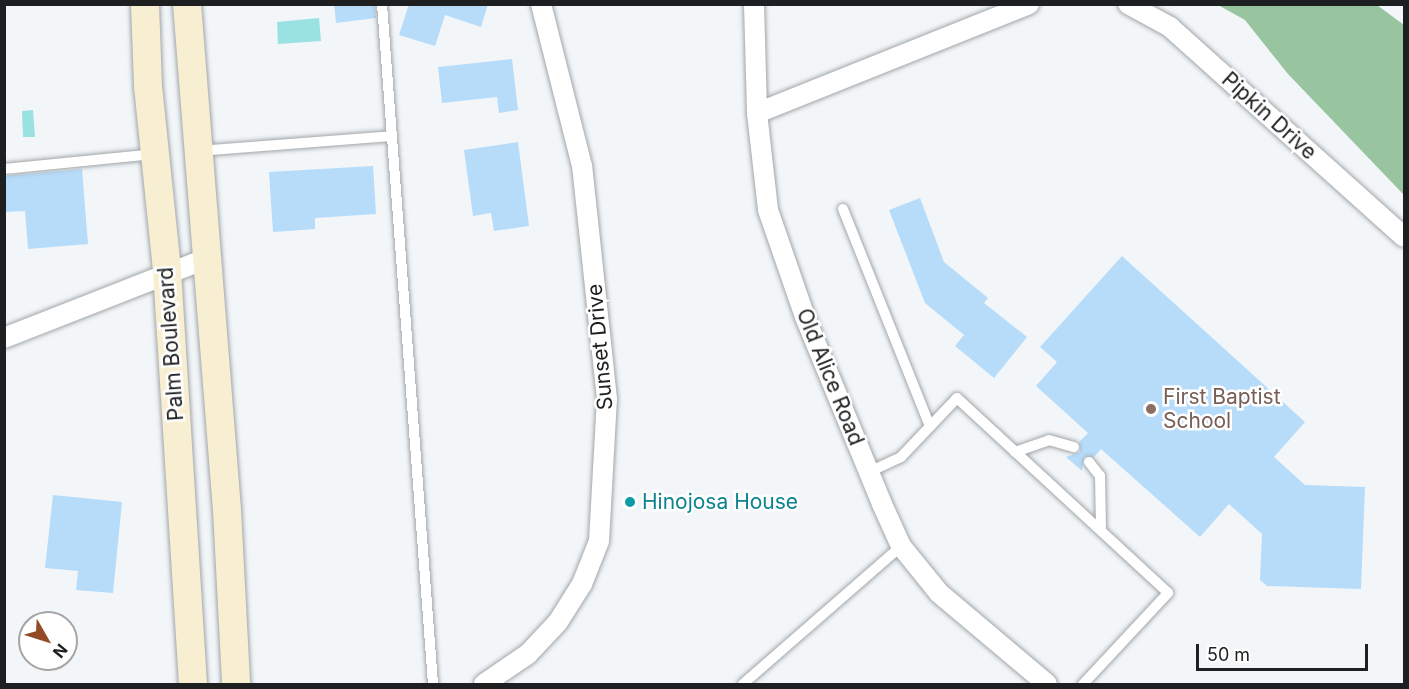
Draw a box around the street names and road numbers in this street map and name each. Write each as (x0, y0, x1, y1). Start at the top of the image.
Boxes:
street label: Pipkin Drive (1217, 67, 1321, 165)
street label: Palm Boulevard (153, 266, 189, 422)
street label: Sunset Drive (582, 283, 618, 411)
street label: Old Alice Road (791, 305, 869, 449)

